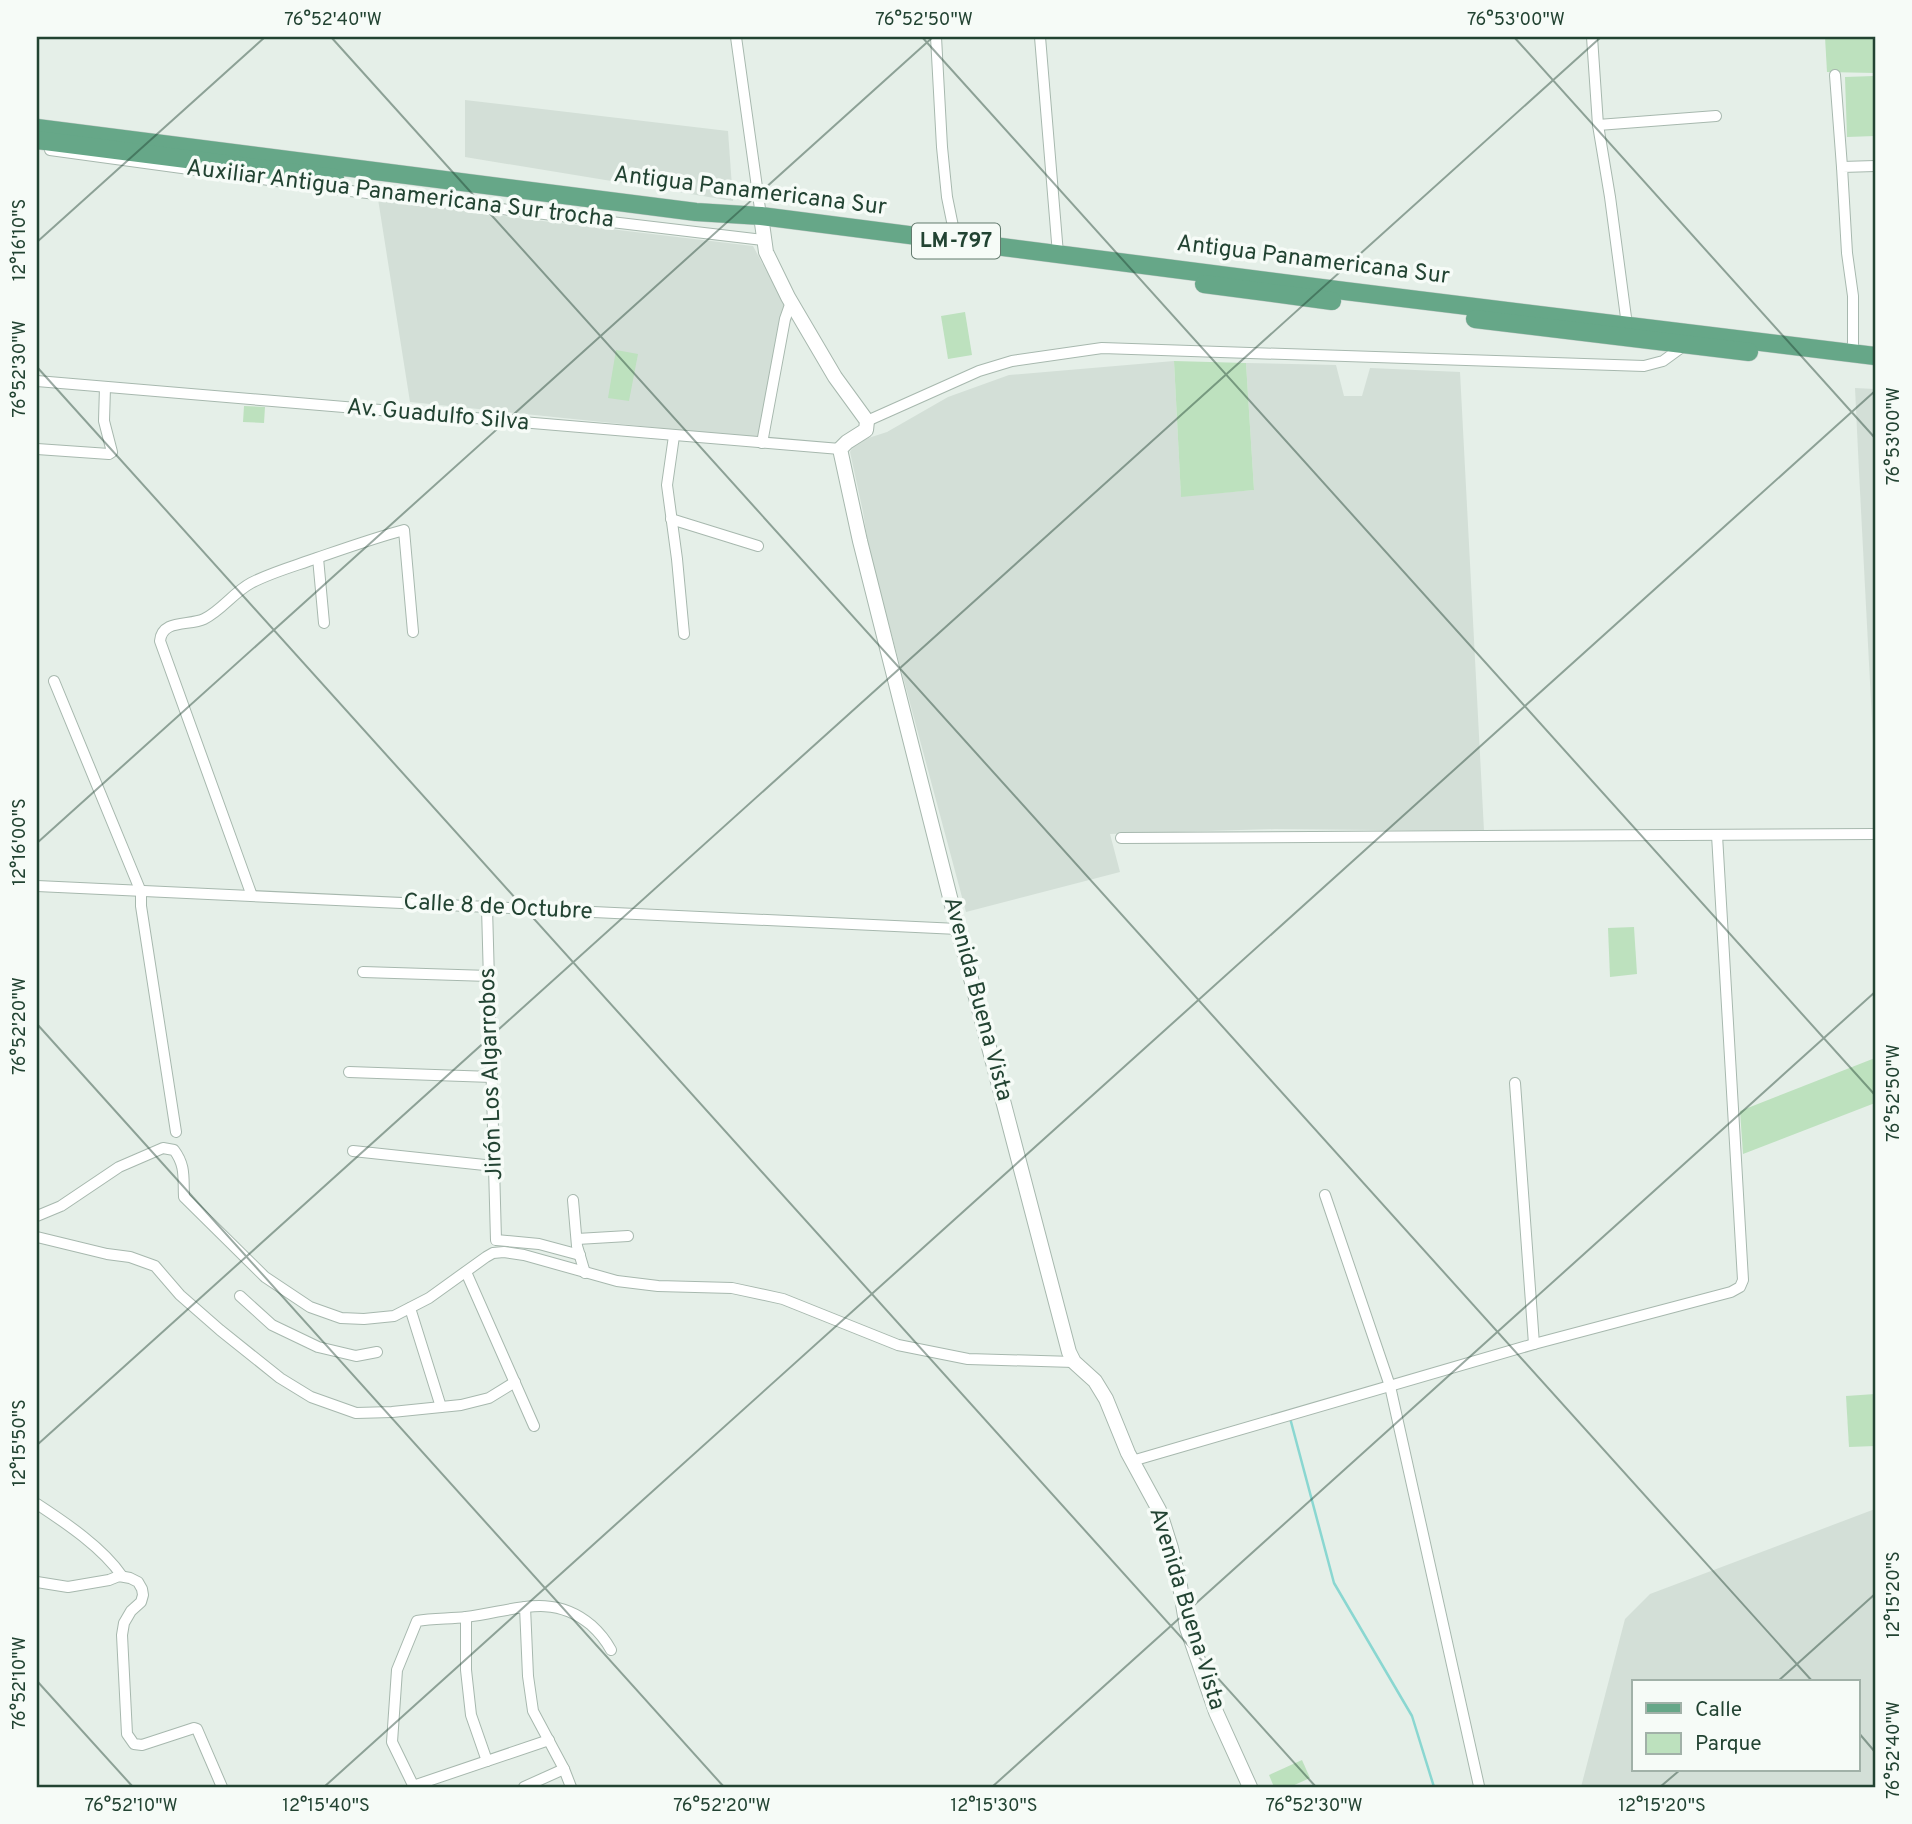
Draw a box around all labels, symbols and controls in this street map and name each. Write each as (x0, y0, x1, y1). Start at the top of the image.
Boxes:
text: 76°52'40"W (284, 9, 382, 32)
text: 76°52'50"W (875, 9, 973, 32)
text: 76°53'00"W (1467, 9, 1565, 32)
street label: Auxiliar Antigua Panamericana Sur trocha (185, 154, 615, 236)
street label: Antigua Panamericana Sur (612, 161, 888, 223)
text: 12°16'10"S (9, 199, 32, 281)
road number: LM-797 (912, 224, 1000, 258)
street label: Antigua Panamericana Sur (1175, 230, 1451, 292)
text: 76°52'30"W (9, 320, 32, 418)
text: 76°53'00"W (1883, 387, 1906, 485)
street label: Av. Guadulfo Silva (346, 394, 530, 438)
text: 12°16'00"S (9, 798, 32, 886)
street label: Calle 8 de Octubre (403, 889, 593, 927)
street label: Avenida Buena Vista (936, 894, 1018, 1104)
street label: Jirón Los Algarrobos (474, 967, 510, 1181)
text: 76°52'20"W (9, 977, 32, 1075)
text: 76°52'50"W (1883, 1044, 1906, 1142)
text: 12°15'50"S (9, 1399, 32, 1487)
street label: Avenida Buena Vista (1141, 1504, 1231, 1714)
text: 12°15'20"S (1883, 1551, 1906, 1639)
text: 76°52'10"W (9, 1636, 32, 1730)
legend (1632, 1680, 1860, 1772)
text: Calle (1695, 1697, 1742, 1724)
text: 76°52'40"W (1883, 1701, 1906, 1799)
text: Parque (1695, 1731, 1762, 1758)
text: 76°52'10"W (84, 1795, 178, 1818)
text: 12°15'40"S (282, 1795, 370, 1818)
text: 76°52'20"W (673, 1795, 771, 1818)
text: 12°15'30"S (950, 1795, 1038, 1818)
text: 76°52'30"W (1265, 1795, 1363, 1818)
text: 12°15'20"S (1618, 1795, 1706, 1818)

